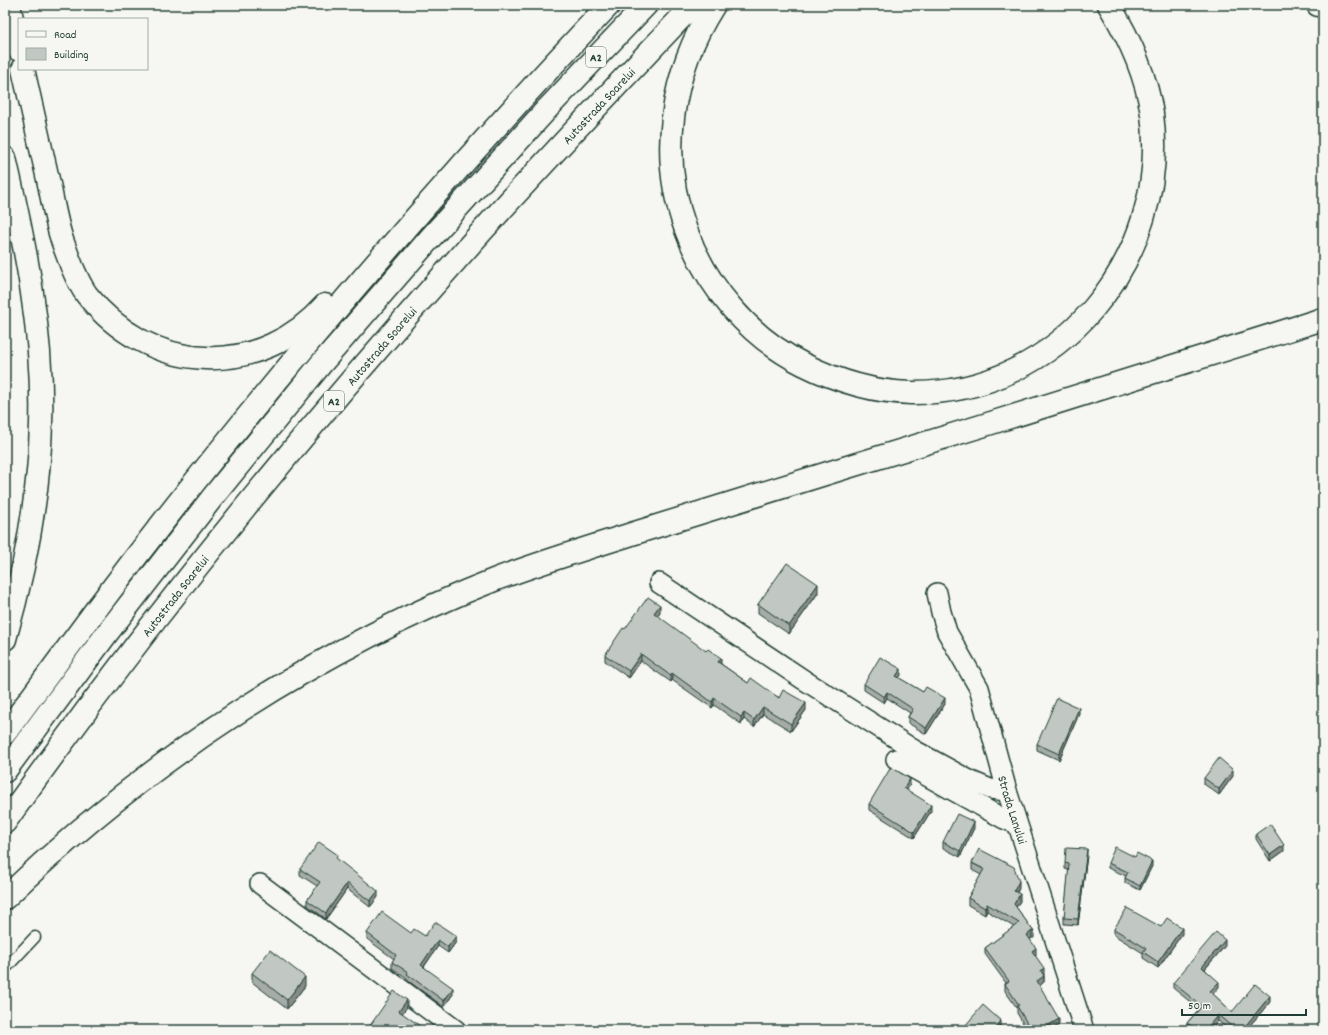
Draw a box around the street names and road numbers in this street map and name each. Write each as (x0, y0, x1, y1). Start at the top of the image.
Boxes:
road number: A2 (586, 47, 606, 67)
street label: Autostrada Soarelui (559, 64, 641, 150)
street label: Autostrada Soarelui (343, 303, 423, 391)
road number: A2 (324, 391, 344, 411)
street label: Autostrada Soarelui (139, 552, 215, 642)
street label: Strada Lanului (991, 774, 1031, 848)

